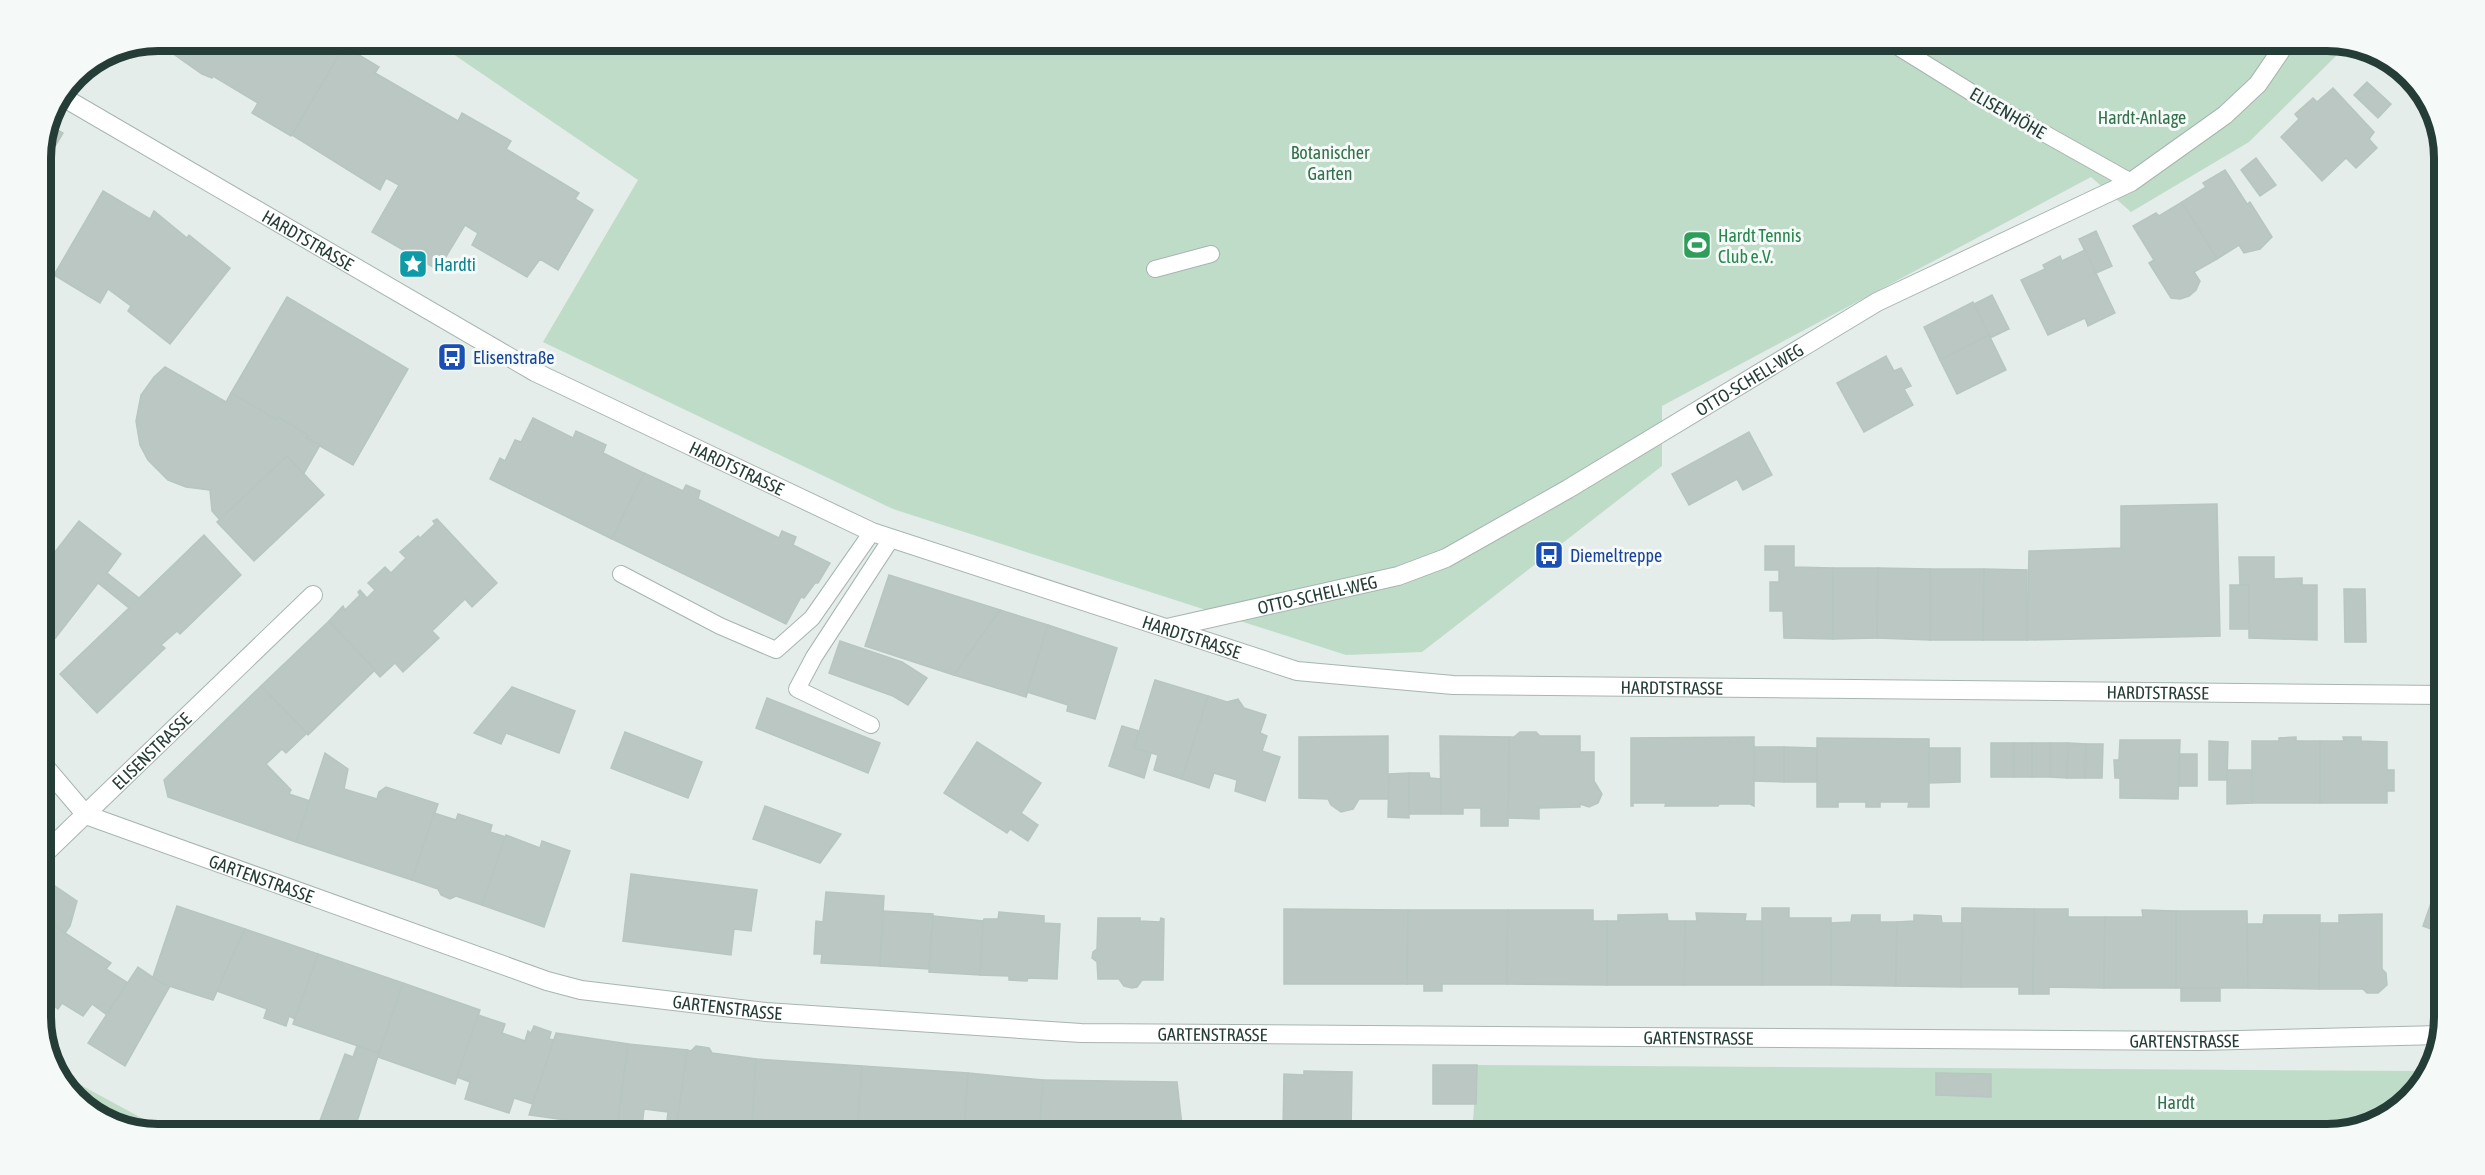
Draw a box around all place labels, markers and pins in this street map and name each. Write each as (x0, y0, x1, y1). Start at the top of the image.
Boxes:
place label: Hardt Tennis Club e.V. (1718, 225, 1801, 267)
sports icon: Hardt Tennis Club e.V. (1681, 229, 1713, 261)
place icon: Hardti (397, 248, 429, 280)
place label: Hardti (434, 254, 476, 275)
bus stop icon: Elisenstraße (436, 341, 468, 373)
place label: Elisenstraße (473, 347, 554, 368)
bus stop icon: Diemeltreppe (1533, 539, 1565, 571)
place label: Diemeltreppe (1570, 545, 1662, 566)

